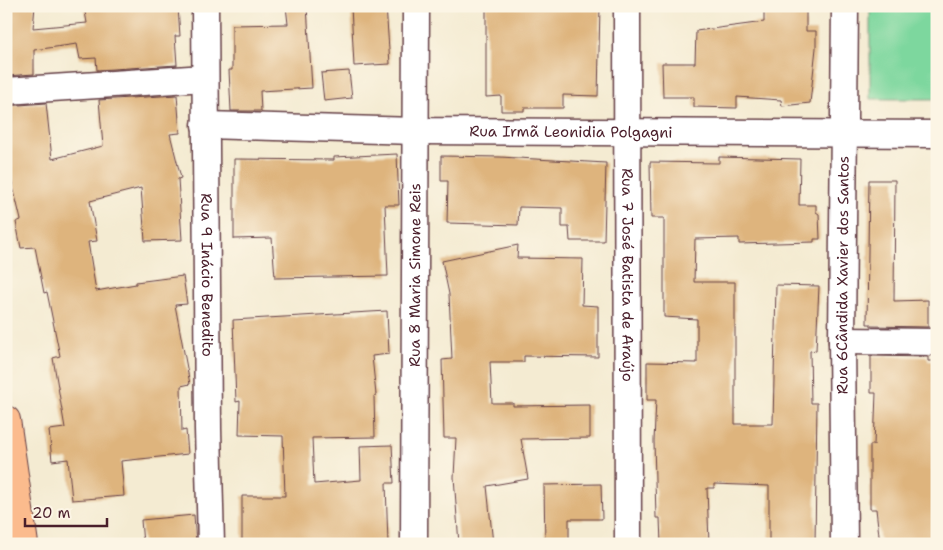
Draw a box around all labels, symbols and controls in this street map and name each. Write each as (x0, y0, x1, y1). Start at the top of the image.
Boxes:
street label: Rua Irmã Leonidia Polgagni (469, 121, 673, 142)
street label: Rua 6Cândida Xavier dos Santos (832, 156, 854, 394)
street label: Rua 7 José Batista de Araújo (617, 168, 638, 382)
street label: Rua 8 Maria Simone Reis (405, 183, 425, 367)
street label: Rua 9 Inácio Benedito (196, 193, 217, 357)
scale bar (25, 495, 108, 527)
text: 20 m (32, 503, 71, 523)

